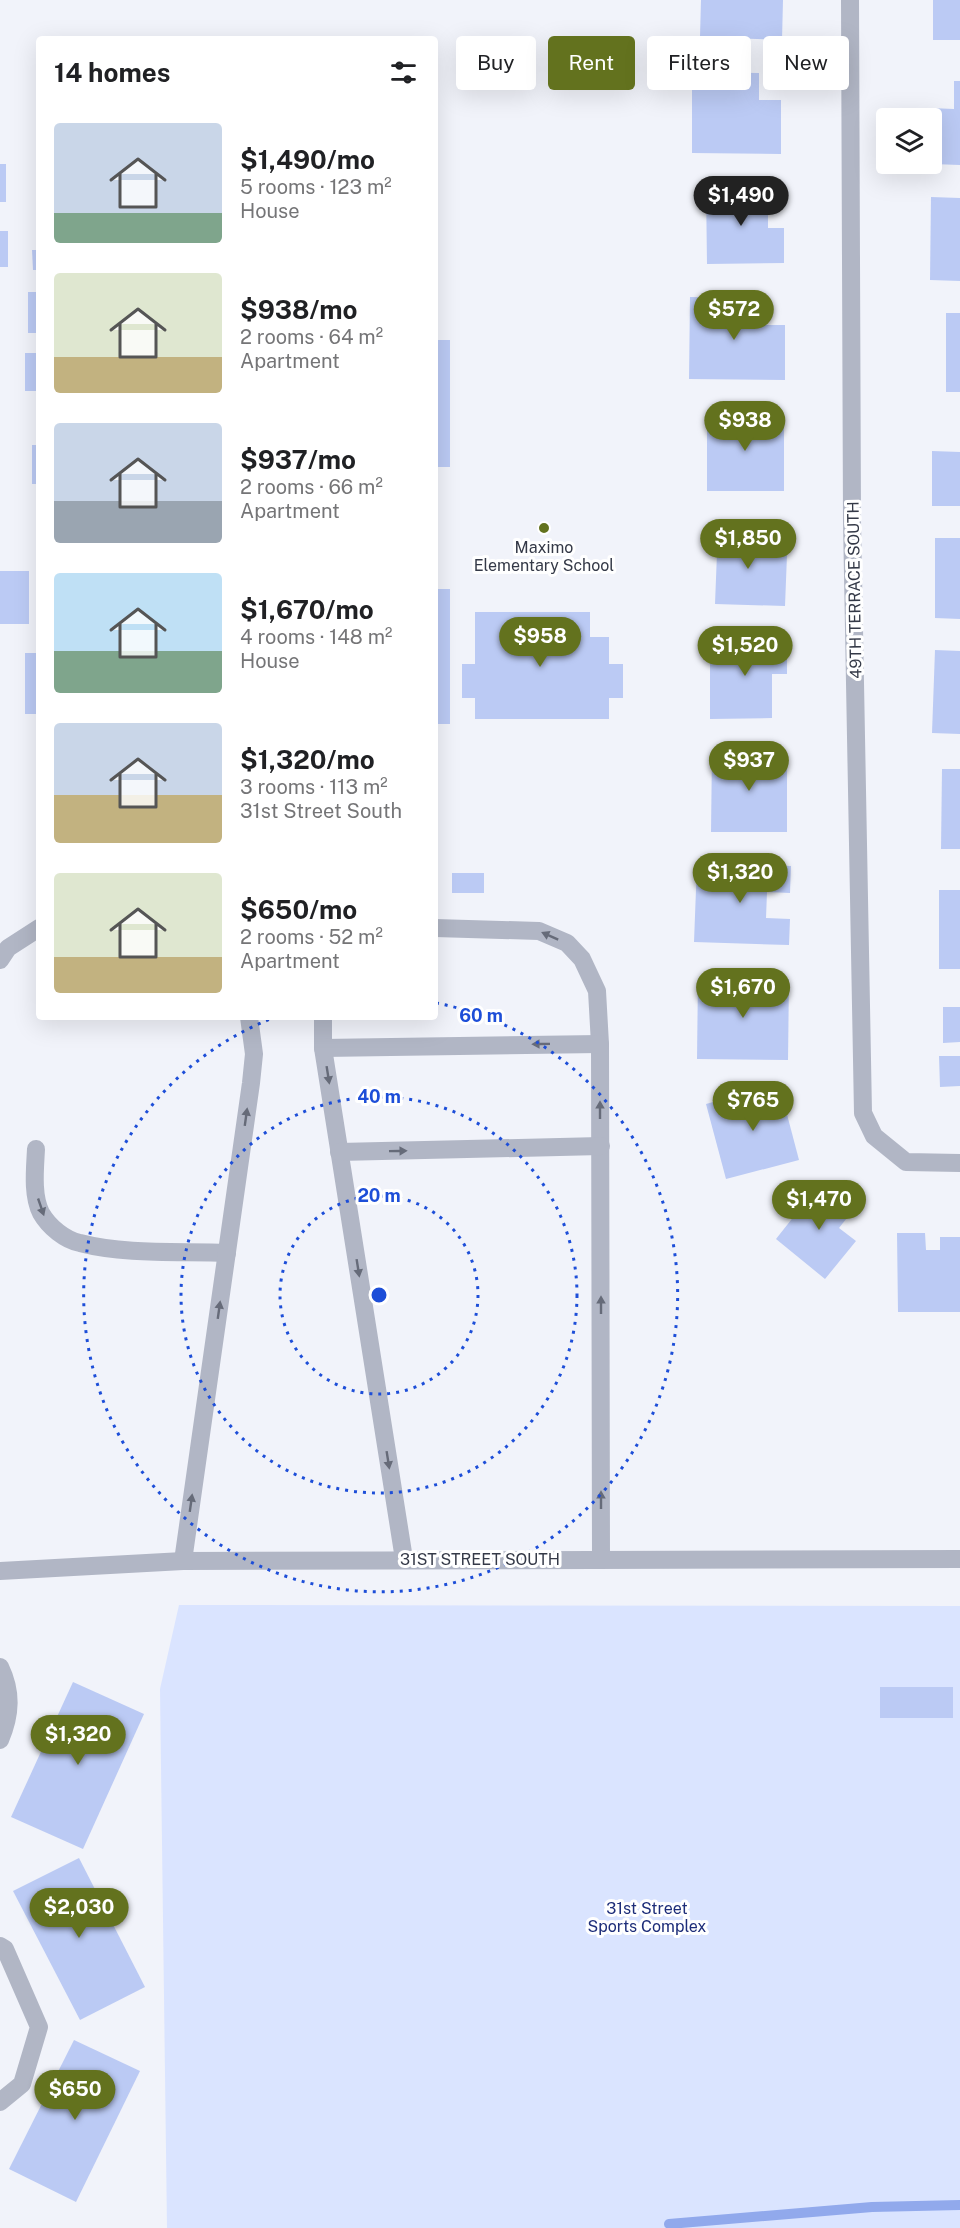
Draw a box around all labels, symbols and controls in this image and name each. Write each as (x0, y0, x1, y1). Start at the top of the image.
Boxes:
chip: Buy (456, 36, 536, 90)
chip: Rent (548, 36, 635, 90)
chip: Filters (647, 36, 751, 90)
chip: New (763, 36, 849, 90)
icon: filters (387, 56, 420, 89)
text: 14 homes (54, 57, 170, 88)
map controls (876, 108, 942, 174)
button: layers (876, 108, 942, 174)
text: $1,490/mo (240, 144, 375, 175)
icon: home (102, 147, 174, 219)
text: 5 rooms · 123 m² (240, 175, 392, 199)
pin: $1,490 (692, 176, 790, 227)
text: $1,490 (708, 183, 774, 207)
text: House (240, 199, 300, 223)
pin: $572 (698, 290, 770, 341)
text: $938/mo (240, 294, 358, 325)
icon: home (102, 297, 174, 369)
text: $572 (708, 297, 760, 321)
text: 2 rooms · 64 m² (240, 325, 383, 349)
text: Apartment (240, 349, 340, 373)
pin: $938 (709, 401, 781, 452)
text: $938 (718, 408, 772, 432)
text: $937/mo (240, 444, 356, 475)
icon: home (102, 447, 174, 519)
text: 2 rooms · 66 m² (240, 475, 383, 499)
text: Apartment (240, 499, 340, 523)
street label: 49TH TERRACE SOUTH (843, 501, 866, 679)
pin: $1,850 (699, 519, 797, 570)
marker: Maximo Elementary School (537, 521, 551, 535)
text: $1,850 (714, 526, 782, 550)
place label: Maximo Elementary School (474, 538, 614, 575)
text: $1,670/mo (240, 594, 374, 625)
icon: home (102, 597, 174, 669)
pin: $958 (504, 617, 576, 668)
text: $958 (513, 624, 567, 648)
text: 4 rooms · 148 m² (240, 625, 392, 649)
pin: $1,520 (696, 626, 794, 677)
text: $1,520 (712, 633, 778, 657)
text: House (240, 649, 300, 673)
pin: $937 (713, 741, 785, 792)
text: $1,320/mo (240, 744, 375, 775)
icon: home (102, 747, 174, 819)
text: $937 (723, 748, 775, 772)
text: 3 rooms · 113 m² (240, 775, 388, 799)
text: 31st Street South (240, 799, 402, 823)
pin: $1,320 (691, 853, 789, 904)
text: $1,320 (707, 860, 773, 884)
text: $650/mo (240, 894, 357, 925)
icon: home (102, 897, 174, 969)
text: 2 rooms · 52 m² (240, 925, 383, 949)
one-way arrow (541, 931, 559, 940)
text: Apartment (240, 949, 340, 973)
pin: $1,670 (694, 968, 792, 1019)
text: $1,670 (710, 975, 776, 999)
text: 60 m (459, 1005, 503, 1026)
one-way arrow (532, 1040, 551, 1049)
one-way arrow (323, 1066, 332, 1085)
pin: $765 (717, 1081, 789, 1132)
text: 40 m (357, 1086, 401, 1107)
text: $765 (727, 1088, 779, 1112)
one-way arrow (595, 1101, 605, 1120)
one-way arrow (242, 1107, 251, 1126)
one-way arrow (388, 1146, 407, 1155)
pin: $1,470 (770, 1180, 868, 1231)
text: 20 m (357, 1185, 401, 1206)
text: $1,470 (786, 1187, 852, 1211)
one-way arrow (37, 1198, 46, 1216)
one-way arrow (353, 1258, 362, 1277)
centre of rings (369, 1285, 389, 1305)
one-way arrow (596, 1296, 606, 1315)
one-way arrow (214, 1300, 223, 1319)
one-way arrow (384, 1451, 393, 1470)
one-way arrow (596, 1491, 606, 1510)
one-way arrow (187, 1493, 196, 1512)
street label: 31ST STREET SOUTH (400, 1550, 560, 1569)
pin: $1,320 (29, 1715, 127, 1766)
text: $1,320 (45, 1722, 111, 1746)
pin: $2,030 (30, 1888, 128, 1939)
text: $2,030 (44, 1895, 114, 1919)
park label: 31st Street Sports Complex (588, 1899, 706, 1936)
pin: $650 (39, 2070, 111, 2121)
text: $650 (48, 2077, 102, 2101)

